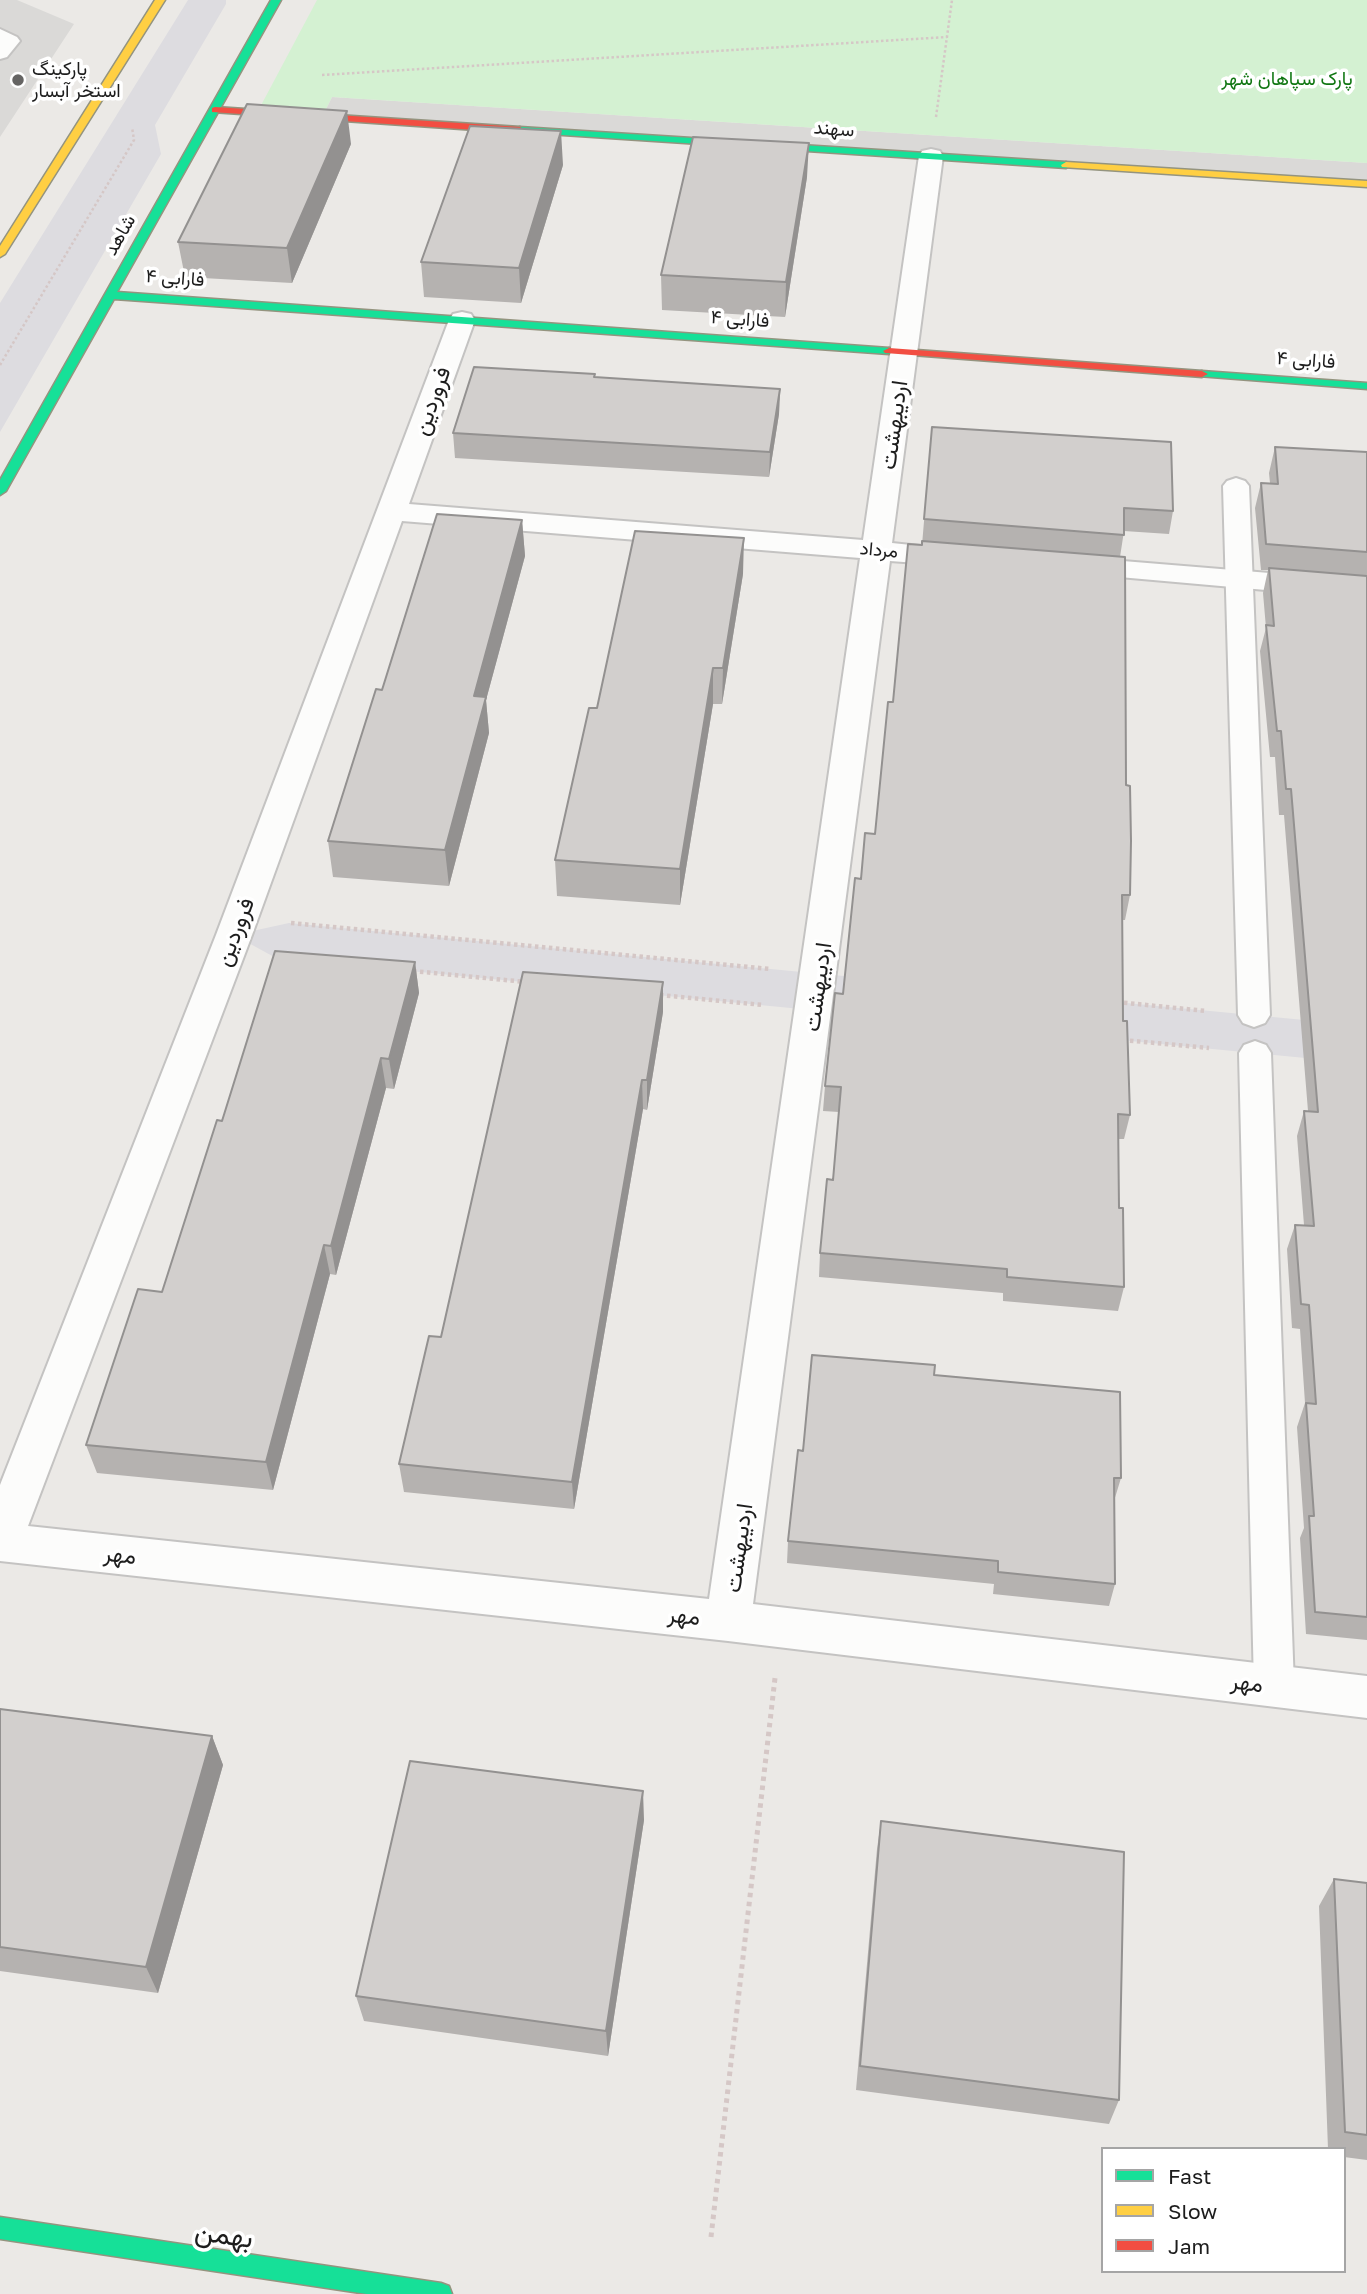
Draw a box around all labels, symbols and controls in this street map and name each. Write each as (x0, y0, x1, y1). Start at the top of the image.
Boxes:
place label: پارکینگ استخر آبسار (32, 58, 121, 102)
park label: پارک سپاهان شهر (1221, 68, 1353, 90)
marker: پارکینگ استخر آبسار (10, 72, 26, 88)
street label: سهند (813, 116, 855, 142)
street label: شاهد (99, 211, 141, 259)
street label: فارابی ۴ (145, 265, 205, 291)
street label: فارابی ۴ (710, 306, 770, 332)
street label: فارابی ۴ (1276, 347, 1336, 373)
street label: فروردین (407, 363, 457, 439)
street label: اردیبهشت (874, 379, 914, 471)
street label: مرداد (859, 537, 899, 563)
street label: فروردین (209, 894, 261, 970)
street label: اردیبهشت (798, 941, 838, 1033)
street label: اردیبهشت (719, 1502, 759, 1594)
street label: مهر (102, 1540, 138, 1570)
street label: مهر (666, 1601, 702, 1631)
street label: مهر (1229, 1667, 1265, 1699)
legend (1101, 2147, 1346, 2273)
text: Fast (1168, 2163, 1211, 2189)
text: Slow (1168, 2198, 1217, 2224)
street label: بهمن (193, 2214, 255, 2256)
text: Jam (1168, 2233, 1210, 2259)

